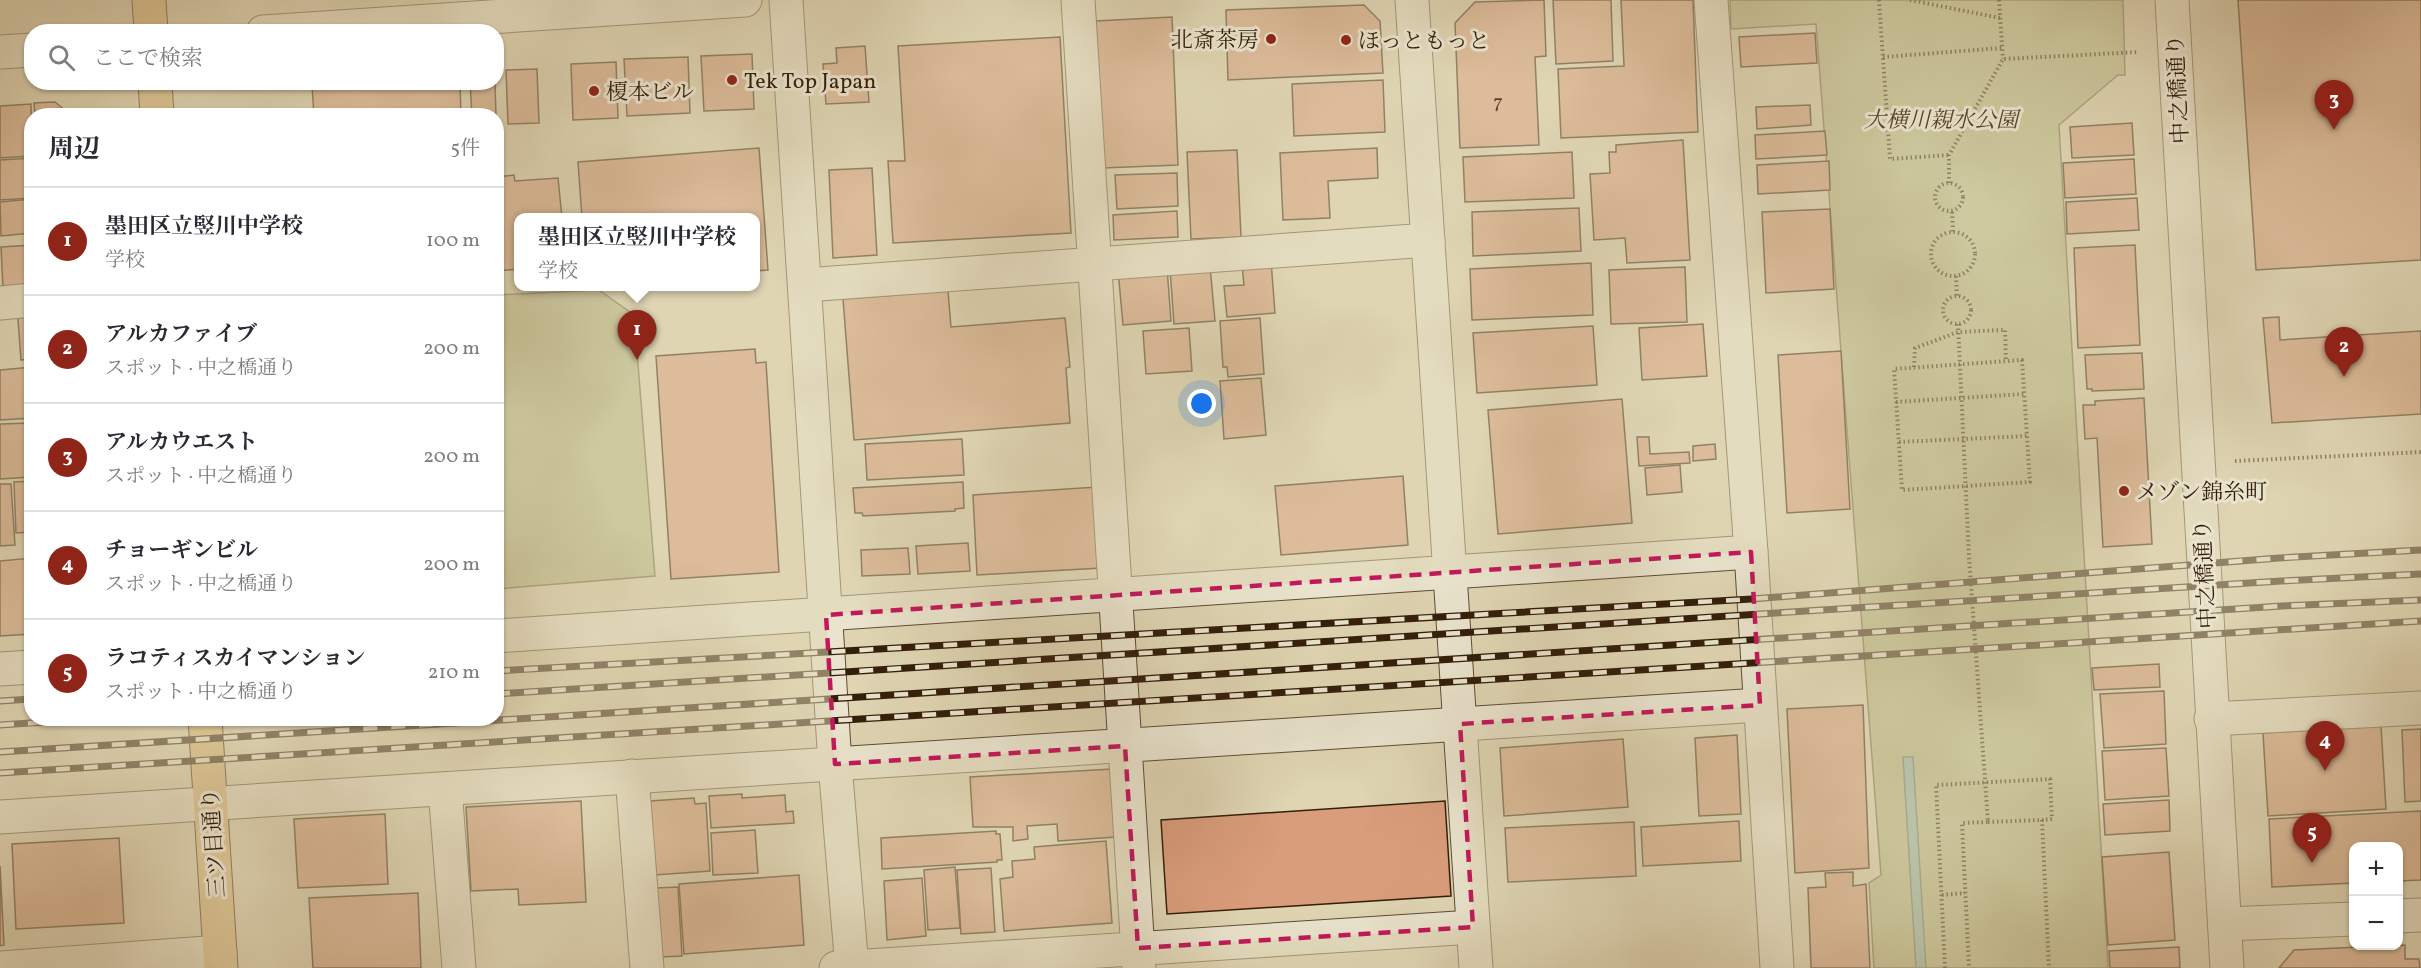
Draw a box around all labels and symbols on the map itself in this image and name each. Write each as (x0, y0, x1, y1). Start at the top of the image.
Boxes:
place label: 北斎茶房 (1171, 26, 1259, 57)
place label: ほっともっと (1358, 27, 1490, 58)
marker: 北斎茶房 (1264, 32, 1278, 46)
marker: ほっともっと (1339, 33, 1353, 47)
street label: 中之橋通り (2161, 33, 2198, 145)
place label: Tek Top Japan (744, 67, 876, 98)
marker: Tek Top Japan (725, 73, 739, 87)
place label: 榎本ビル (606, 78, 694, 109)
pin: 3 (2314, 80, 2354, 130)
marker: 榎本ビル (587, 84, 601, 98)
house number: 7 (1493, 89, 1503, 117)
park label: 大横川親水公園 (1864, 106, 2021, 137)
pin: 1 (618, 310, 656, 360)
pin: 2 (2324, 328, 2364, 377)
your location (1187, 389, 1216, 418)
place label: メゾン錦糸町 (2136, 478, 2267, 509)
marker: メゾン錦糸町 (2117, 484, 2131, 498)
street label: 中之橋通り (2188, 518, 2225, 630)
pin: 4 (2306, 722, 2344, 771)
street label: 三ツ目通り (196, 787, 235, 899)
pin: 5 (2292, 814, 2332, 863)

